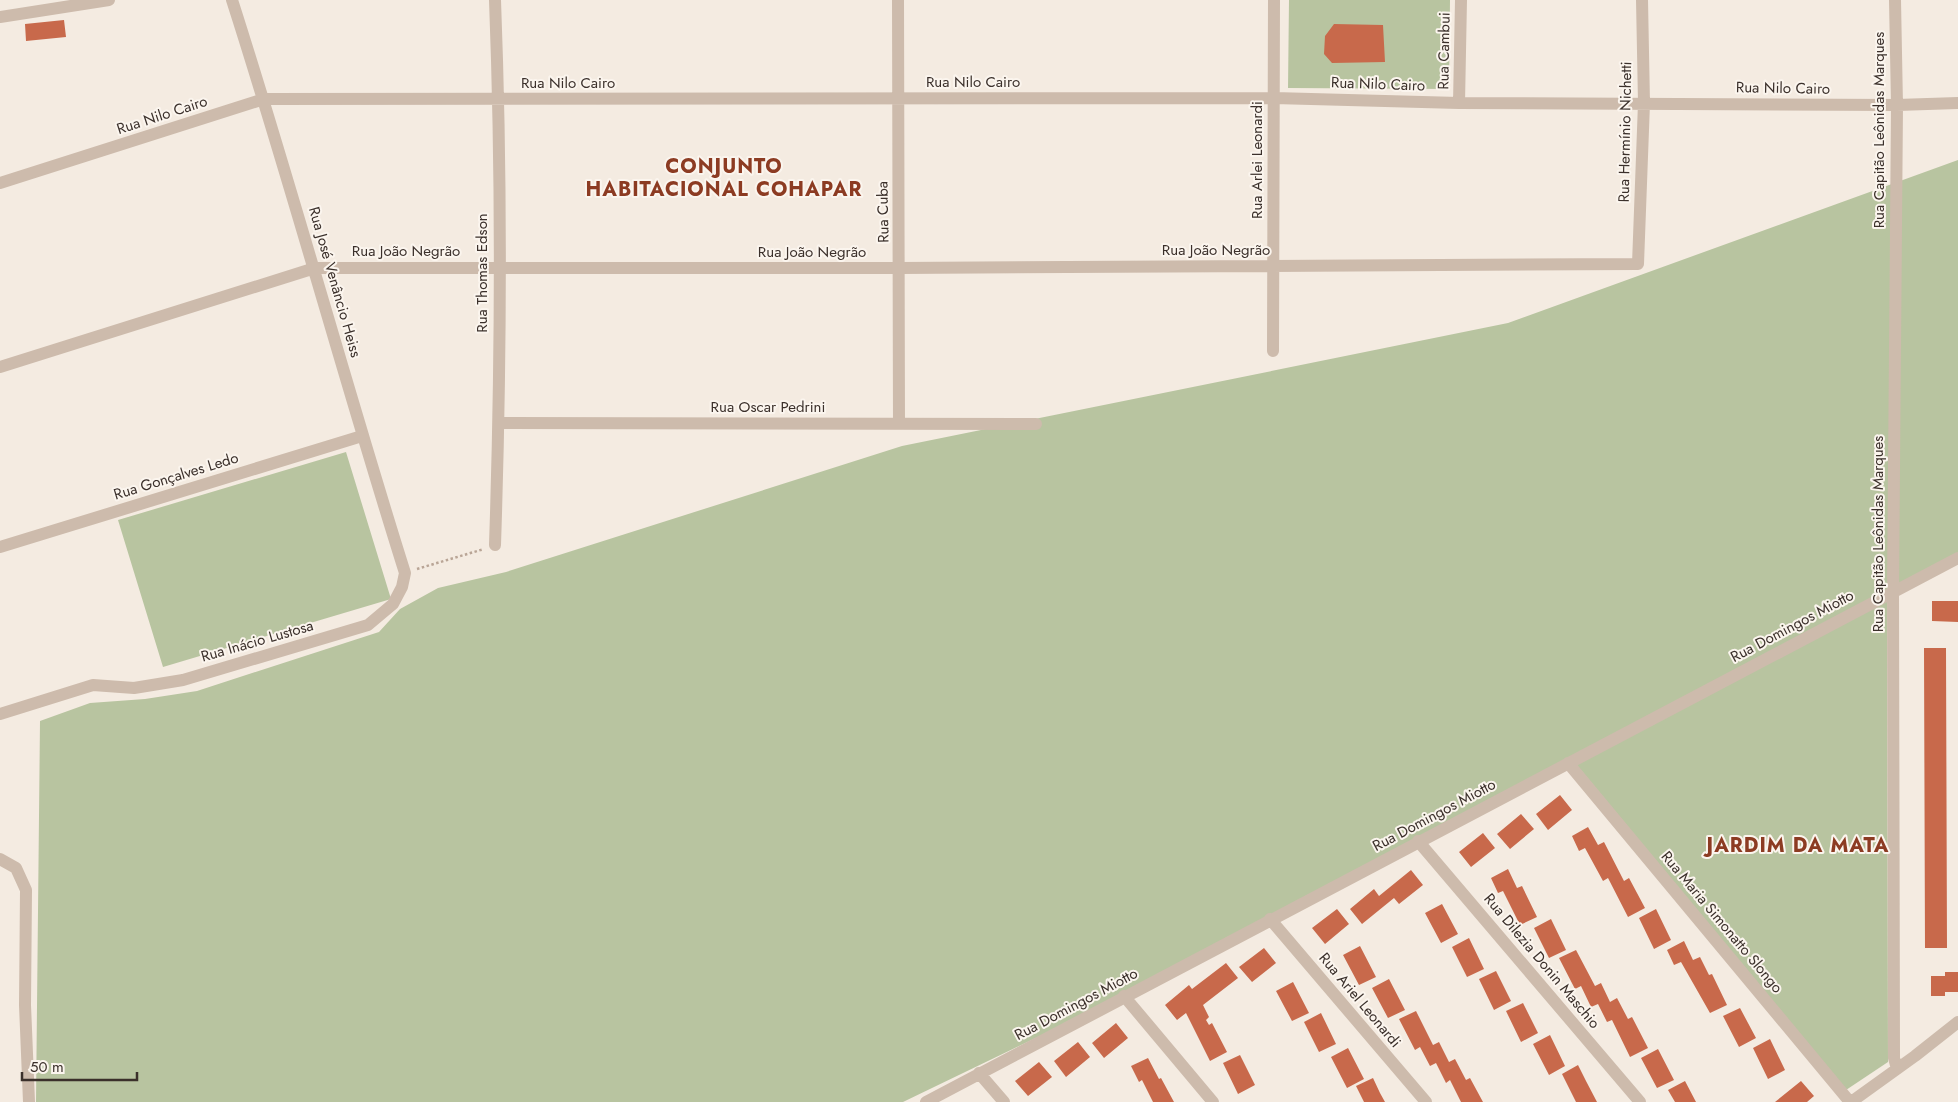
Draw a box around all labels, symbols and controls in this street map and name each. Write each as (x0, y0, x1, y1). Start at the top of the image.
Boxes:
street label: Rua Cambui (1432, 12, 1456, 90)
street label: Rua Capitão Leônidas Marques (1868, 32, 1890, 228)
street label: Rua Hermínio Nichetti (1613, 61, 1637, 203)
street label: Rua Nilo Cairo (926, 71, 1020, 93)
street label: Rua Nilo Cairo (1331, 71, 1425, 97)
street label: Rua Nilo Cairo (521, 72, 615, 94)
street label: Rua Nilo Cairo (1736, 76, 1830, 100)
street label: Rua Nilo Cairo (114, 90, 210, 140)
street label: Rua Arlei Leonardi (1246, 101, 1268, 219)
district label: CONJUNTO HABITACIONAL COHAPAR (586, 152, 862, 204)
street label: Rua Cuba (871, 181, 895, 243)
street label: Rua José Venâncio Heiss (303, 204, 367, 360)
street label: Rua Thomas Edson (471, 213, 493, 333)
street label: Rua João Negrão (1162, 239, 1270, 261)
street label: Rua João Negrão (352, 240, 460, 262)
street label: Rua João Negrão (758, 241, 866, 263)
street label: Rua Oscar Pedrini (711, 396, 825, 418)
street label: Rua Capitão Leônidas Marques (1867, 436, 1889, 632)
street label: Rua Gonçalves Ledo (111, 447, 241, 505)
street label: Rua Domingos Miotto (1726, 584, 1858, 668)
street label: Rua Inácio Lustosa (198, 614, 316, 668)
street label: Rua Domingos Miotto (1368, 773, 1500, 857)
district label: JARDIM DA MATA (1703, 831, 1889, 860)
street label: Rua Maria Simonatto Slongo (1656, 846, 1788, 998)
street label: Rua Dilezia Donin Maschio (1479, 889, 1605, 1033)
street label: Rua Ariel Leonardi (1314, 948, 1406, 1052)
street label: Rua Domingos Miotto (1010, 962, 1142, 1046)
scale bar (22, 1050, 138, 1082)
text: 50 m (30, 1056, 64, 1078)

